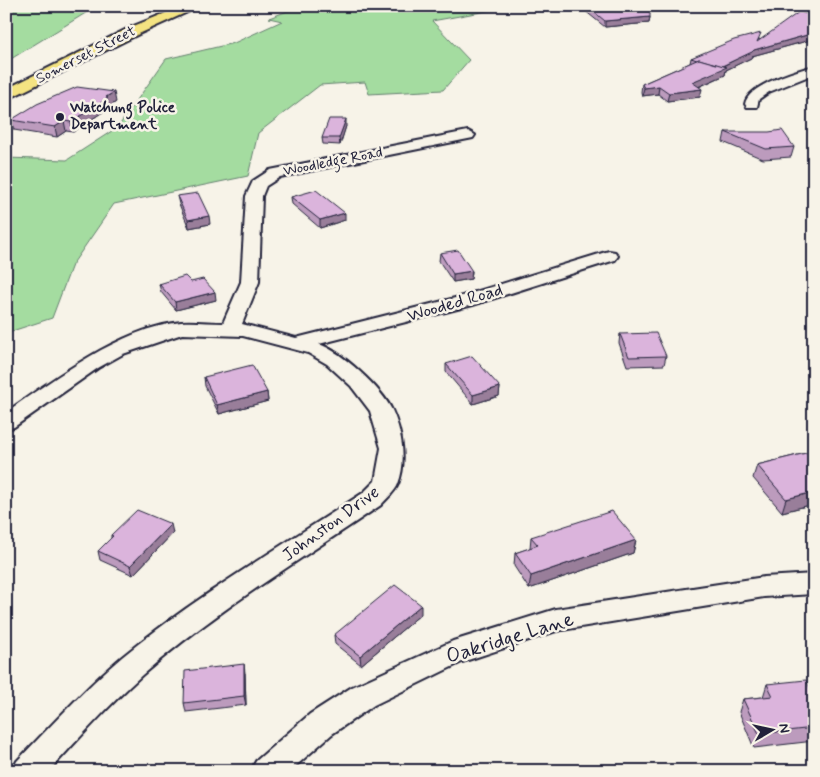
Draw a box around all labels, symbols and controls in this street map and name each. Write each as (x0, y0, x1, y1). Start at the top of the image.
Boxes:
street label: Somerset Street (33, 21, 139, 89)
place label: Watchung Police Department (69, 98, 176, 135)
marker: Watchung Police Department (54, 111, 66, 123)
street label: Woodledge Road (282, 143, 385, 182)
street label: Wooded Road (404, 278, 506, 328)
street label: Johnston Drive (277, 481, 385, 567)
street label: Oakridge Lane (443, 605, 577, 671)
north arrow (748, 704, 798, 754)
text: N (774, 722, 793, 734)

